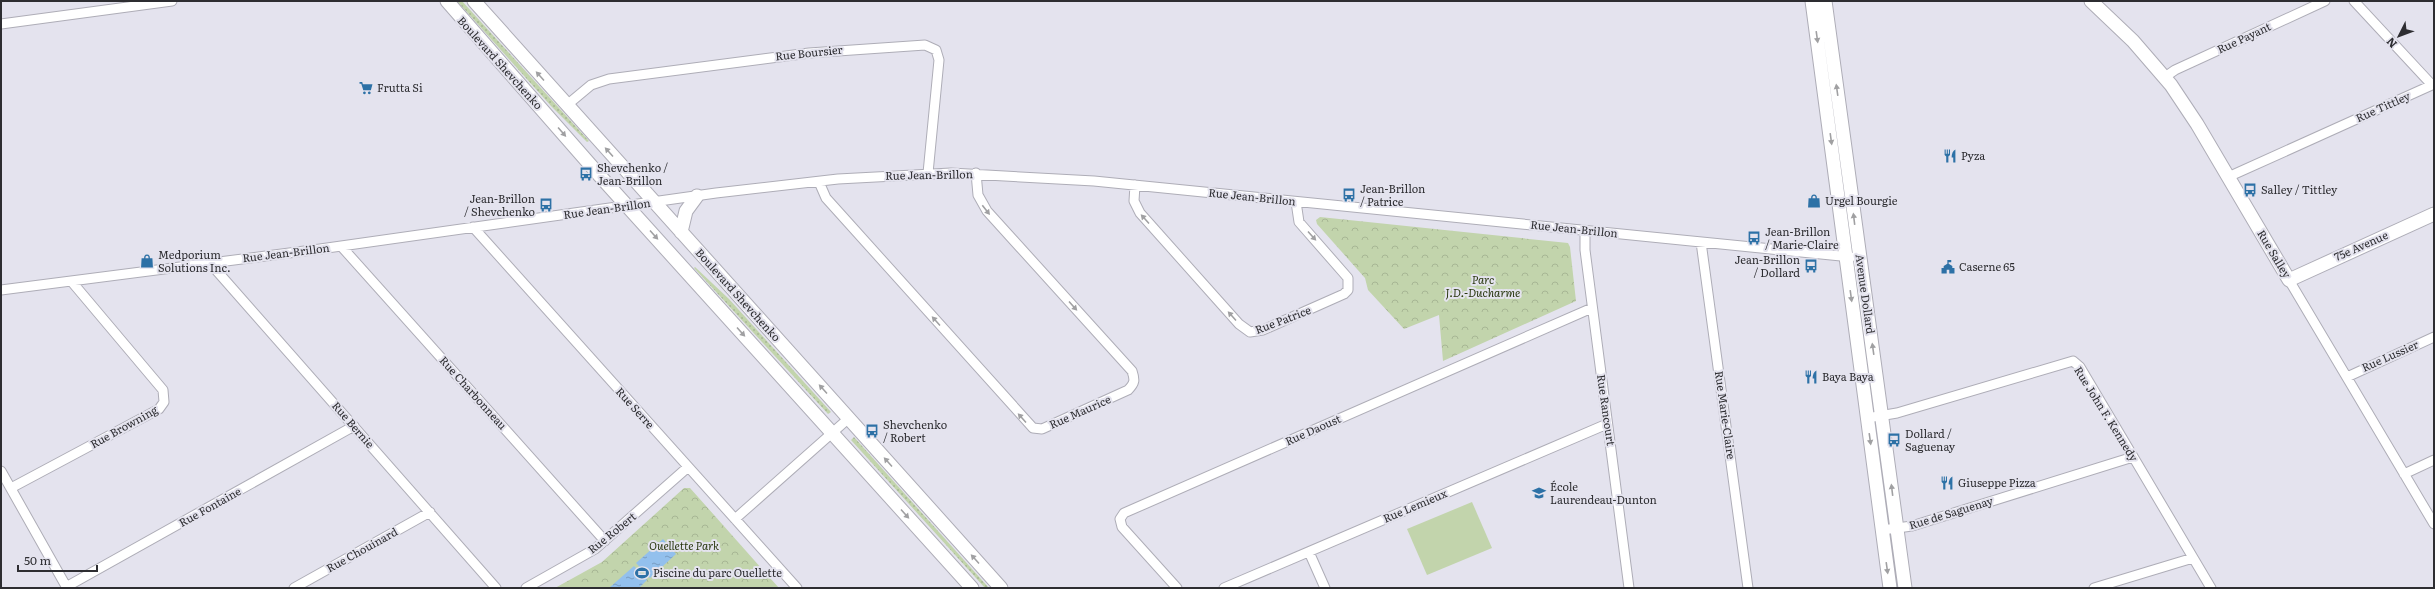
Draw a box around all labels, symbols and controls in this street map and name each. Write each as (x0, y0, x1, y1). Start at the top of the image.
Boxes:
street label: Boulevard Shevchenko (455, 12, 547, 112)
north arrow (2379, 16, 2419, 56)
street label: Rue Payant (2214, 17, 2274, 57)
one-way arrow (1814, 31, 1820, 43)
text: N (2382, 35, 2400, 52)
street label: Rue Boursier (774, 40, 844, 63)
one-way arrow (536, 70, 545, 81)
place label: Frutta Si (377, 79, 423, 95)
supermarket icon: Frutta Si (358, 80, 374, 96)
one-way arrow (1834, 84, 1840, 96)
street label: Rue Tittley (2353, 87, 2413, 125)
one-way arrow (557, 127, 566, 137)
one-way arrow (1828, 133, 1834, 145)
one-way arrow (605, 147, 614, 157)
place label: Pyza (1961, 147, 1985, 163)
restaurant icon: Pyza (1942, 148, 1958, 164)
place label: Shevchenko / Jean-Brillon (597, 159, 668, 188)
street label: Rue Jean-Brillon (885, 165, 973, 183)
bus stop icon: Shevchenko / Jean-Brillon (578, 166, 594, 182)
place label: Jean-Brillon / Patrice (1360, 180, 1425, 209)
place label: Salley / Tittley (2261, 181, 2338, 197)
bus stop icon: Salley / Tittley (2242, 182, 2258, 198)
street label: Rue Jean-Brillon (1208, 183, 1297, 209)
bus stop icon: Jean-Brillon / Patrice (1341, 187, 1357, 203)
place label: Jean-Brillon / Shevchenko (464, 190, 535, 219)
place label: Urgel Bourgie (1825, 192, 1898, 208)
shop icon: Urgel Bourgie (1806, 193, 1822, 209)
street label: Rue Jean-Brillon (562, 194, 651, 222)
bus stop icon: Jean-Brillon / Shevchenko (538, 197, 554, 213)
one-way arrow (982, 204, 991, 215)
one-way arrow (1851, 213, 1857, 225)
one-way arrow (1141, 214, 1150, 225)
street label: Rue Jean-Brillon (1530, 215, 1619, 241)
place label: Jean-Brillon / Marie-Claire (1765, 223, 1839, 252)
street label: Rue Salley (2254, 226, 2296, 281)
street label: 75e Avenue (2331, 226, 2390, 264)
one-way arrow (650, 230, 659, 240)
bus stop icon: Jean-Brillon / Marie-Claire (1746, 230, 1762, 246)
one-way arrow (1307, 231, 1316, 241)
street label: Rue Jean-Brillon (241, 239, 330, 265)
street label: Boulevard Shevchenko (693, 244, 785, 344)
place label: Medporium Solutions Inc. (158, 246, 231, 275)
place label: Jean-Brillon / Dollard (1735, 251, 1800, 280)
shop icon: Medporium Solutions Inc. (139, 253, 155, 269)
street label: Avenue Dollard (1852, 253, 1880, 335)
bus stop icon: Jean-Brillon / Dollard (1803, 258, 1819, 274)
place label: Caserne 65 (1959, 258, 2015, 274)
public building icon: Caserne 65 (1940, 259, 1956, 275)
park label: Parc J.D.-Ducharme (1446, 271, 1520, 300)
one-way arrow (1848, 290, 1854, 302)
one-way arrow (1069, 301, 1078, 312)
street label: Rue Patrice (1252, 301, 1313, 337)
one-way arrow (1228, 311, 1237, 321)
one-way arrow (931, 316, 940, 326)
one-way arrow (736, 327, 745, 336)
street label: Rue Lussier (2359, 335, 2421, 375)
one-way arrow (1870, 343, 1876, 356)
street label: Rue Charbonneau (436, 352, 511, 433)
street label: Rue John F. Kennedy (2071, 363, 2143, 465)
place label: Baya Baya (1822, 368, 1874, 384)
restaurant icon: Baya Baya (1803, 369, 1819, 385)
street label: Rue Marie-Claire (1712, 370, 1740, 460)
street label: Rue Rancourt (1594, 373, 1620, 447)
street label: Rue Serre (613, 383, 659, 432)
one-way arrow (818, 384, 827, 395)
street label: Rue Maurice (1046, 390, 1113, 432)
street label: Rue Bernie (329, 398, 379, 451)
street label: Rue Browning (87, 401, 161, 451)
street label: Rue Daoust (1282, 409, 1343, 448)
one-way arrow (1018, 413, 1027, 423)
place label: Shevchenko / Robert (883, 416, 947, 445)
bus stop icon: Shevchenko / Robert (864, 423, 880, 439)
place label: Dollard / Saguenay (1905, 425, 1956, 454)
bus stop icon: Dollard / Saguenay (1886, 432, 1902, 448)
one-way arrow (1867, 433, 1873, 445)
one-way arrow (884, 457, 893, 468)
place label: Giuseppe Pizza (1958, 474, 2036, 490)
restaurant icon: Giuseppe Pizza (1939, 475, 1955, 491)
place label: École Laurendeau-Dunton (1550, 478, 1657, 507)
street label: Rue Fontaine (176, 482, 244, 530)
street label: Rue Lemieux (1380, 484, 1450, 526)
one-way arrow (1889, 484, 1895, 496)
school or university icon: École Laurendeau-Dunton (1531, 485, 1547, 501)
street label: Rue de Saguenay (1907, 491, 1995, 532)
street label: Rue Robert (584, 507, 639, 557)
one-way arrow (901, 509, 910, 519)
street label: Rue Chouinard (323, 523, 400, 575)
park label: Ouellette Park (649, 537, 719, 553)
scale bar (18, 547, 97, 573)
text: 50 m (24, 551, 51, 569)
one-way arrow (971, 554, 980, 564)
one-way arrow (1884, 561, 1890, 574)
place label: Piscine du parc Ouellette (653, 564, 782, 580)
sports icon: Piscine du parc Ouellette (634, 565, 650, 581)

